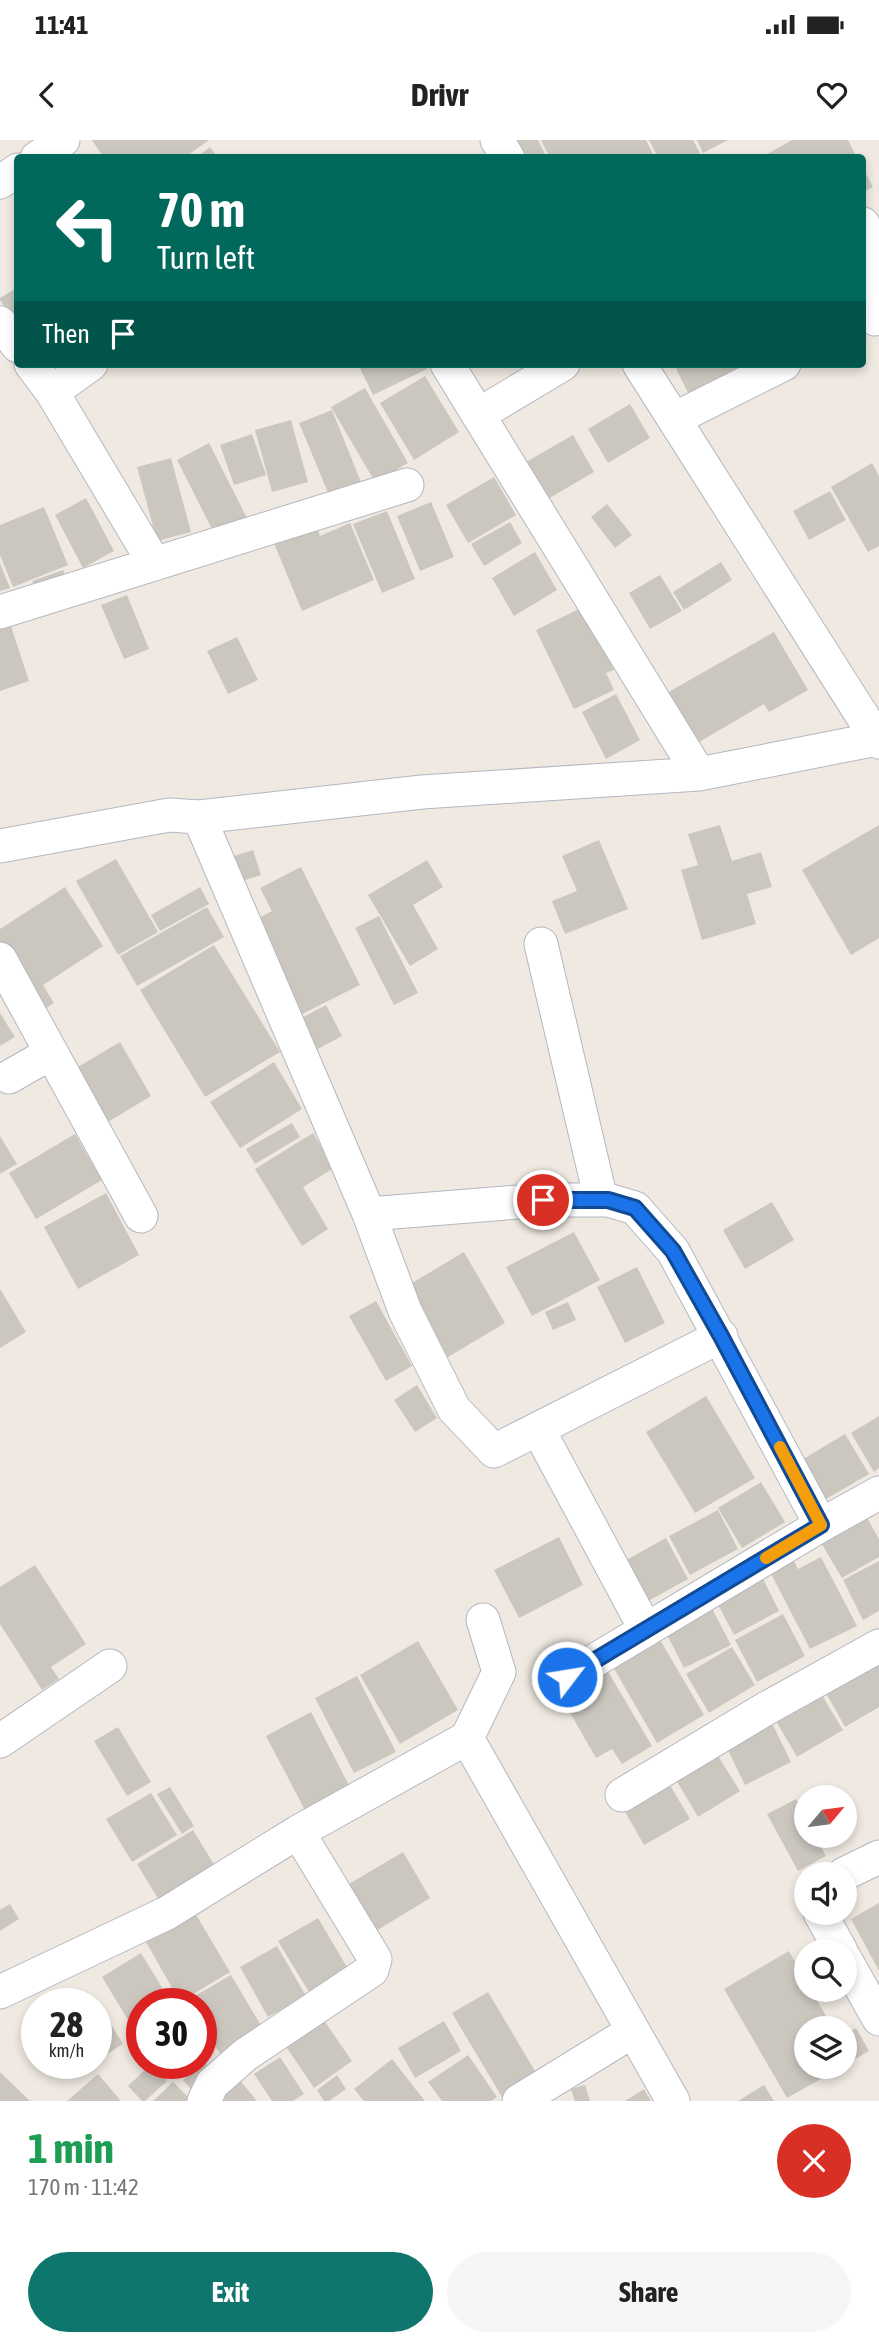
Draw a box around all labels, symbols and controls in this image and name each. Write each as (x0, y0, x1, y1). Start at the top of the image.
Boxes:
text: 11:41 (35, 10, 89, 40)
icon: back (28, 76, 66, 114)
text: Drivr (411, 76, 468, 113)
icon: heart (813, 76, 851, 114)
text: 70 m (157, 181, 245, 237)
icon: left (42, 182, 133, 273)
text: Turn left (157, 239, 255, 276)
icon: arrive (104, 315, 142, 353)
text: Then (42, 319, 90, 349)
pin (513, 1170, 573, 1230)
icon: arrive (524, 1181, 562, 1219)
position arrow (530, 1640, 604, 1714)
north arrow (794, 1785, 858, 1848)
map controls (794, 1785, 857, 2079)
button: sound (794, 1862, 857, 1925)
button: search (794, 1939, 857, 2002)
speed limit sign: 30 (126, 1988, 217, 2079)
text: 28 (50, 2004, 83, 2044)
button: layers (794, 2016, 857, 2079)
text: km/h (49, 2040, 84, 2061)
text: 1 min (28, 2124, 114, 2172)
button: close (777, 2124, 851, 2198)
text: 170 m · 11:42 (28, 2174, 139, 2200)
button: Exit (28, 2252, 433, 2332)
button: Share (447, 2252, 851, 2332)

